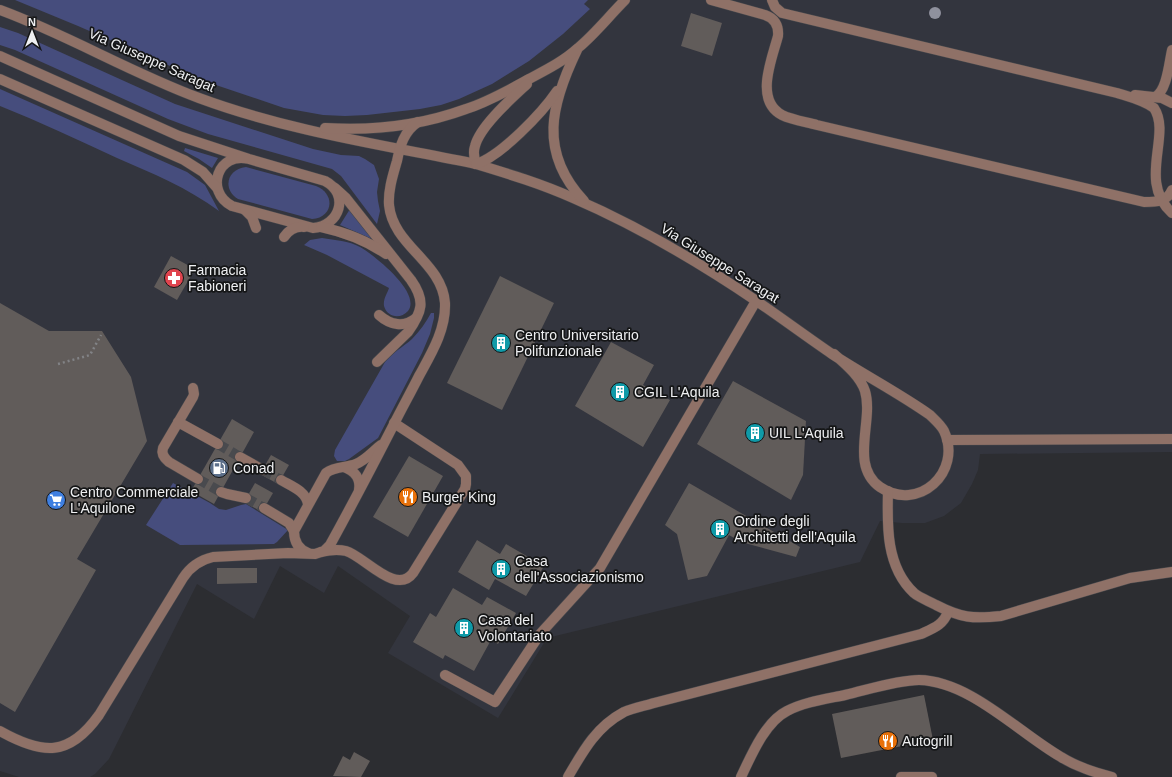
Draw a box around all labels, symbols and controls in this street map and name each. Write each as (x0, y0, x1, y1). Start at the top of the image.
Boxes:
north arrow (12, 12, 52, 52)
text: N (28, 16, 36, 28)
street label: Via Giuseppe Saragat (86, 25, 218, 95)
street label: Via Giuseppe Saragat (658, 220, 782, 306)
place label: Farmacia Fabioneri (188, 262, 247, 294)
pharmacy icon: Farmacia Fabioneri (163, 267, 185, 289)
place label: Centro Universitario Polifunzionale (515, 327, 639, 359)
building icon: Centro Universitario Polifunzionale (490, 332, 512, 354)
building icon: CGIL L'Aquila (609, 381, 631, 403)
place label: CGIL L'Aquila (634, 384, 720, 400)
building icon: UIL L'Aquila (744, 422, 766, 444)
place label: UIL L'Aquila (769, 425, 844, 441)
fuel station icon: Conad (208, 457, 230, 479)
place label: Conad (233, 460, 274, 476)
place label: Centro Commerciale L'Aquilone (70, 484, 199, 516)
restaurant icon: Burger King (397, 486, 419, 508)
supermarket icon: Centro Commerciale L'Aquilone (45, 489, 67, 511)
place label: Burger King (422, 489, 496, 505)
place label: Ordine degli Architetti dell'Aquila (734, 513, 856, 545)
building icon: Ordine degli Architetti dell'Aquila (709, 518, 731, 540)
place label: Casa dell'Associazionismo (515, 553, 644, 585)
building icon: Casa dell'Associazionismo (490, 558, 512, 580)
place label: Casa del Volontariato (478, 612, 552, 644)
building icon: Casa del Volontariato (453, 617, 475, 639)
restaurant icon: Autogrill (877, 730, 899, 752)
place label: Autogrill (902, 733, 953, 749)

